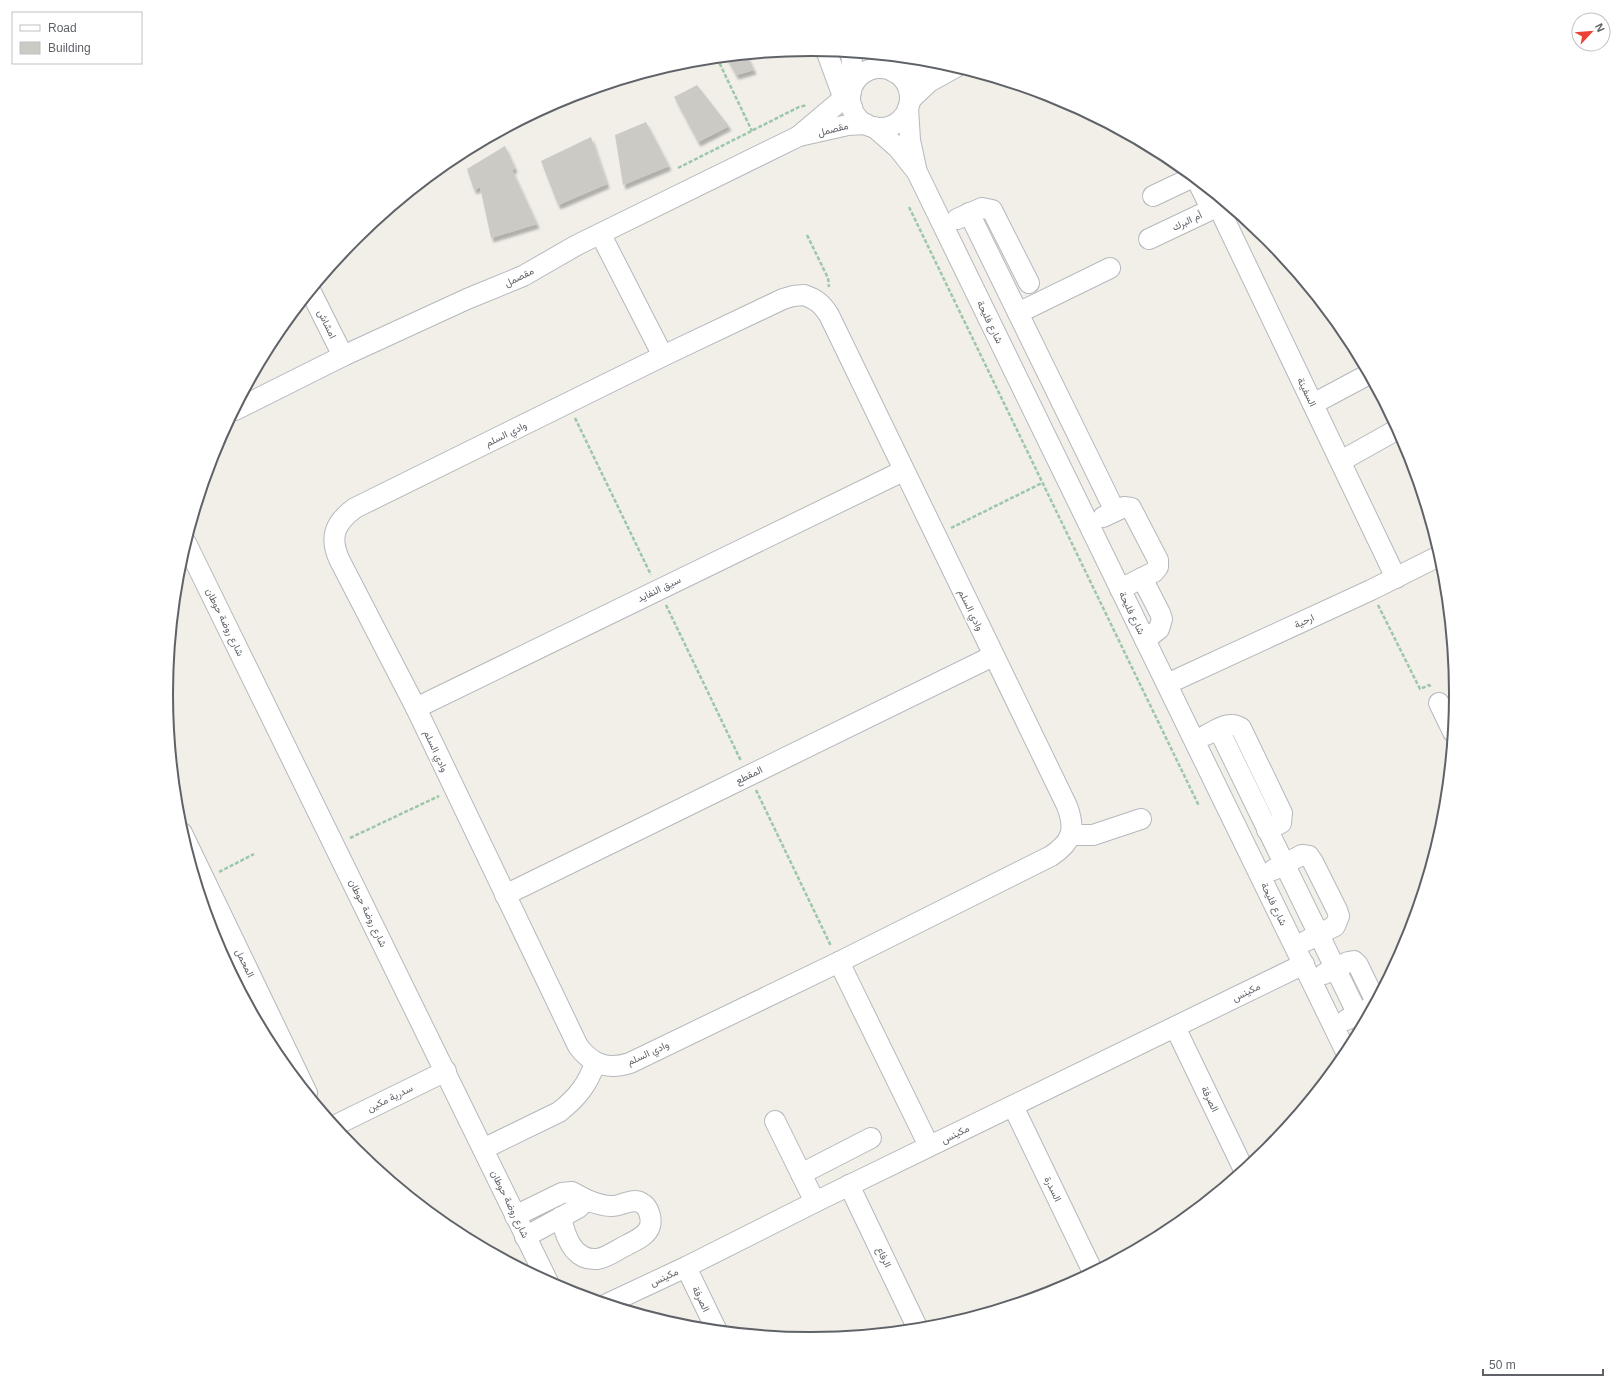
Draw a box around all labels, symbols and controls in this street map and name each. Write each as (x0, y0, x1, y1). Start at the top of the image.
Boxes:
legend (12, 12, 142, 64)
north arrow (1571, 12, 1611, 52)
text: Road (48, 21, 77, 35)
text: N (1593, 21, 1607, 34)
text: Building (48, 41, 91, 55)
street label: مقصمل (816, 120, 850, 138)
street label: أم البرك (1170, 209, 1205, 234)
street label: مقصمل (503, 265, 535, 289)
street label: شارع فليحة (974, 299, 1005, 346)
street label: امشاش (314, 308, 339, 341)
street label: السفينة (1294, 376, 1319, 409)
street label: وادي السلم (484, 419, 530, 451)
street label: سيق النفايد (636, 574, 683, 605)
street label: شارع روضة حوطان (203, 586, 246, 658)
street label: وادي السلم (954, 588, 986, 634)
street label: شارع فليحة (1116, 590, 1147, 637)
street label: ارحية (1292, 612, 1316, 631)
street label: وادي السلم (419, 728, 450, 775)
street label: المقطع (734, 764, 765, 787)
street label: شارع روضة حوطان (346, 877, 389, 949)
street label: شارع فليحة (1258, 881, 1289, 928)
street label: المحمل (233, 947, 257, 979)
street label: مكينس (1230, 981, 1262, 1004)
street label: وادي السلم (625, 1039, 672, 1070)
street label: سدرية مكين (365, 1082, 415, 1115)
street label: الصرفة (1198, 1085, 1221, 1114)
street label: مكينس (939, 1123, 971, 1146)
street label: شارع روضة حوطان (488, 1168, 531, 1240)
street label: السدرة (1041, 1175, 1064, 1204)
street label: الرفاع (873, 1245, 894, 1269)
street label: مكينس (648, 1266, 680, 1289)
street label: الصرفة (689, 1285, 712, 1314)
scale bar (1483, 1351, 1603, 1377)
text: 50 m (1489, 1358, 1516, 1372)

